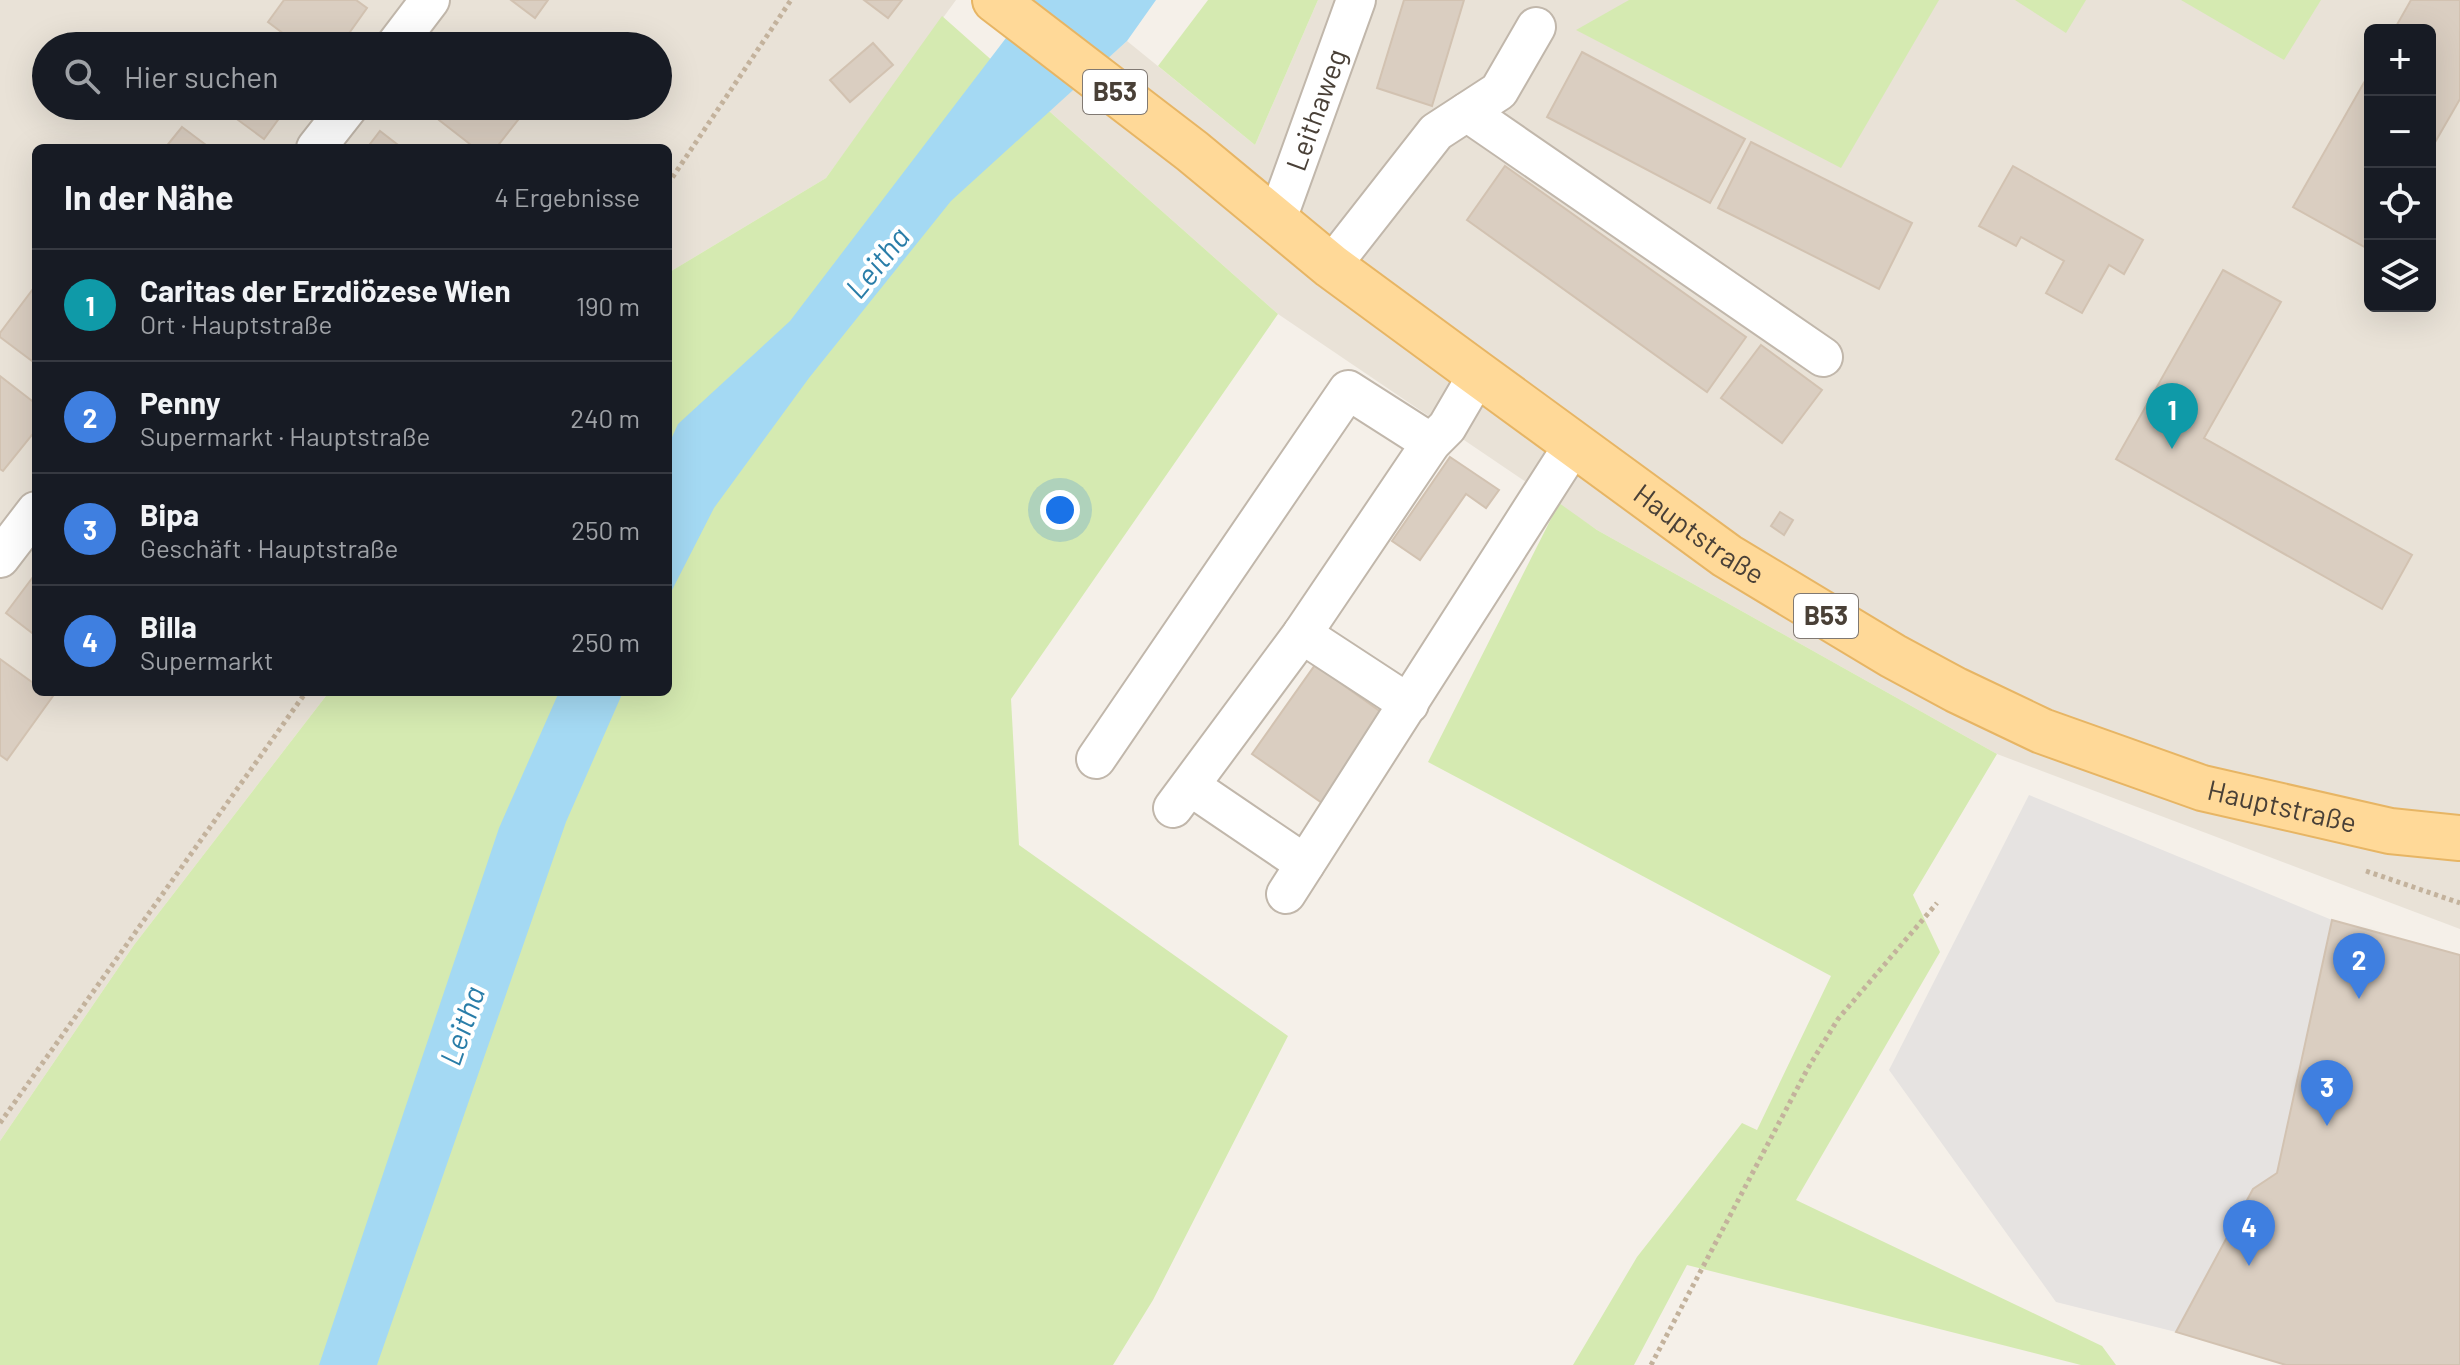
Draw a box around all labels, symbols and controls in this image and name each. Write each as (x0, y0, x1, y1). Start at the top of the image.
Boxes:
map controls (2364, 24, 2436, 312)
button: + (2364, 24, 2436, 96)
search box (32, 32, 672, 120)
street label: Leithaweg (1278, 44, 1353, 175)
icon: search (60, 54, 104, 98)
text: Hier suchen (124, 58, 278, 94)
road number: B53 (1083, 70, 1147, 114)
button: − (2364, 96, 2436, 168)
button: locate (2364, 168, 2436, 240)
text: In der Nähe (64, 176, 234, 217)
text: 4 Ergebnisse (495, 181, 640, 212)
water label: Leitha (837, 219, 916, 305)
button: layers (2364, 240, 2436, 312)
text: Caritas der Erzdiözese Wien (140, 272, 511, 308)
text: 1 (85, 290, 95, 321)
text: 190 m (576, 290, 640, 321)
text: Ort · Hauptstraße (140, 308, 332, 339)
pin: 1 (2146, 383, 2198, 449)
text: Penny (140, 384, 221, 420)
text: 2 (83, 402, 97, 433)
text: 240 m (570, 402, 640, 433)
text: Supermarkt · Hauptstraße (140, 420, 430, 451)
street label: Hauptstraße (1628, 476, 1771, 591)
your location (1040, 490, 1080, 530)
text: Bipa (140, 496, 199, 532)
text: 3 (83, 514, 97, 545)
text: 250 m (571, 514, 640, 545)
text: Geschäft · Hauptstraße (140, 532, 398, 563)
road number: B53 (1794, 594, 1858, 638)
text: Billa (140, 608, 197, 644)
text: 4 (82, 626, 98, 657)
text: 250 m (571, 626, 640, 657)
text: Supermarkt (140, 644, 273, 675)
street label: Hauptstraße (2204, 772, 2360, 839)
pin: 2 (2333, 933, 2385, 999)
water label: Leitha (431, 981, 491, 1070)
pin: 3 (2301, 1060, 2353, 1126)
pin: 4 (2223, 1200, 2275, 1266)

